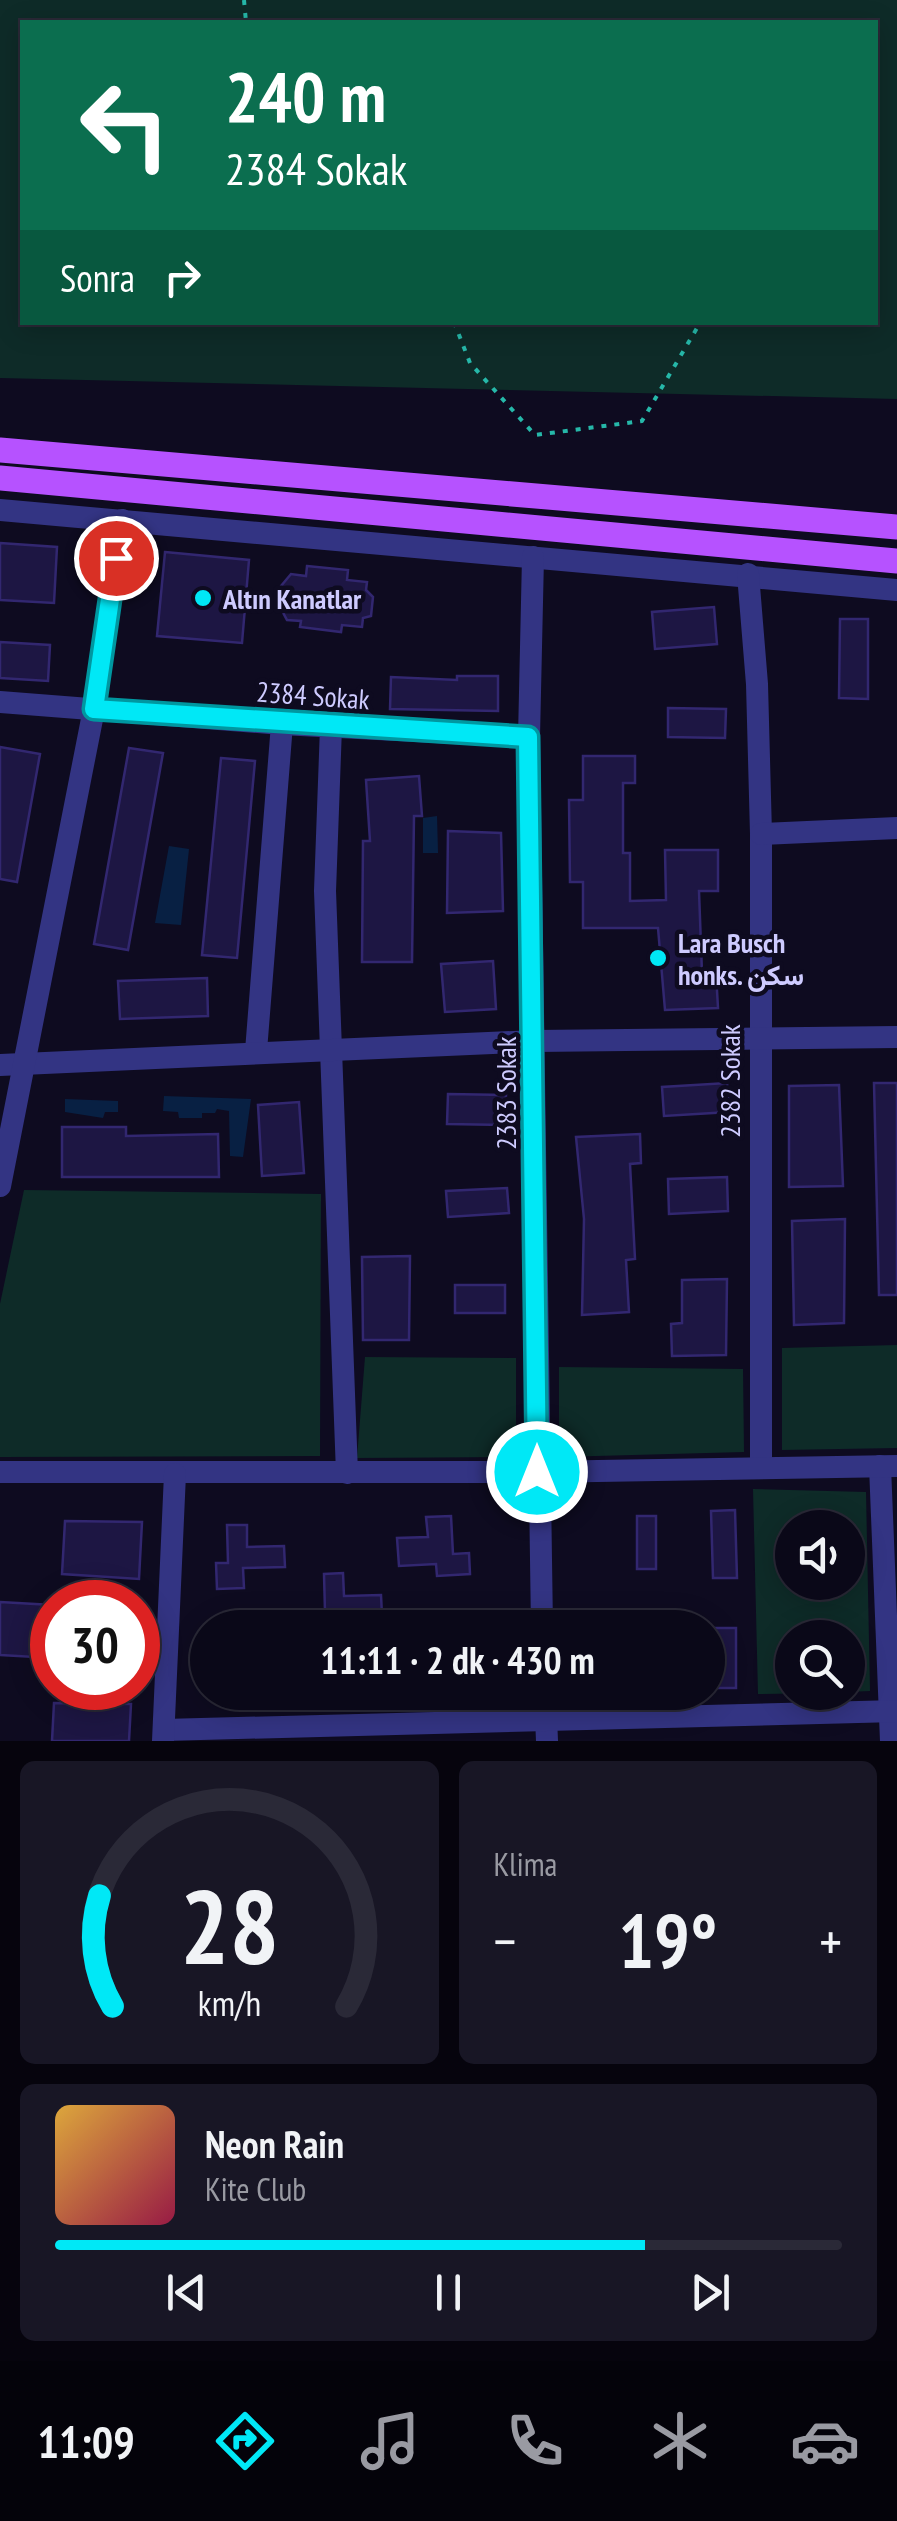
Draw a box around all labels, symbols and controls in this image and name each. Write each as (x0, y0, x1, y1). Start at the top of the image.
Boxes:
text: 240 m (225, 51, 386, 141)
icon: left (60, 60, 190, 190)
text: 2384 Sokak (225, 139, 407, 197)
icon: right (155, 250, 210, 305)
text: Sonra (60, 253, 135, 302)
pin (74, 516, 159, 601)
icon: arrive (89, 531, 144, 586)
place label: Altın Kanatlar (222, 580, 362, 617)
marker: Altın Kanatlar (192, 587, 214, 609)
street label: 2384 Sokak (255, 673, 371, 717)
place label: Lara Busch honks. سكن (678, 924, 804, 993)
marker: Lara Busch honks. سكن (647, 947, 669, 969)
street label: 2382 Sokak (711, 1024, 748, 1138)
street label: 2383 Sokak (487, 1036, 524, 1150)
position arrow (485, 1420, 589, 1524)
map controls (775, 1510, 865, 1710)
button: sound (775, 1510, 865, 1600)
speed limit sign: 30 (30, 1580, 160, 1710)
button: search (775, 1620, 865, 1710)
text: 11:11 · 2 dk · 430 m (320, 1635, 595, 1684)
text: Klima (494, 1843, 557, 1885)
text: 28 (180, 1858, 279, 1993)
text: 19° (618, 1892, 717, 1989)
text: − (494, 1905, 516, 1976)
text: + (819, 1905, 842, 1976)
text: km/h (198, 1980, 261, 2026)
text: Neon Rain (205, 2119, 344, 2168)
text: Kite Club (205, 2168, 306, 2210)
icon: previous (159, 2265, 214, 2320)
icon: pause (421, 2265, 476, 2320)
icon: next (683, 2265, 738, 2320)
icon: directions (210, 2406, 280, 2476)
icon: music (355, 2406, 425, 2476)
icon: phone (500, 2406, 570, 2476)
icon: climate (645, 2406, 715, 2476)
icon: car (790, 2406, 860, 2476)
text: 11:09 (37, 2412, 135, 2470)

